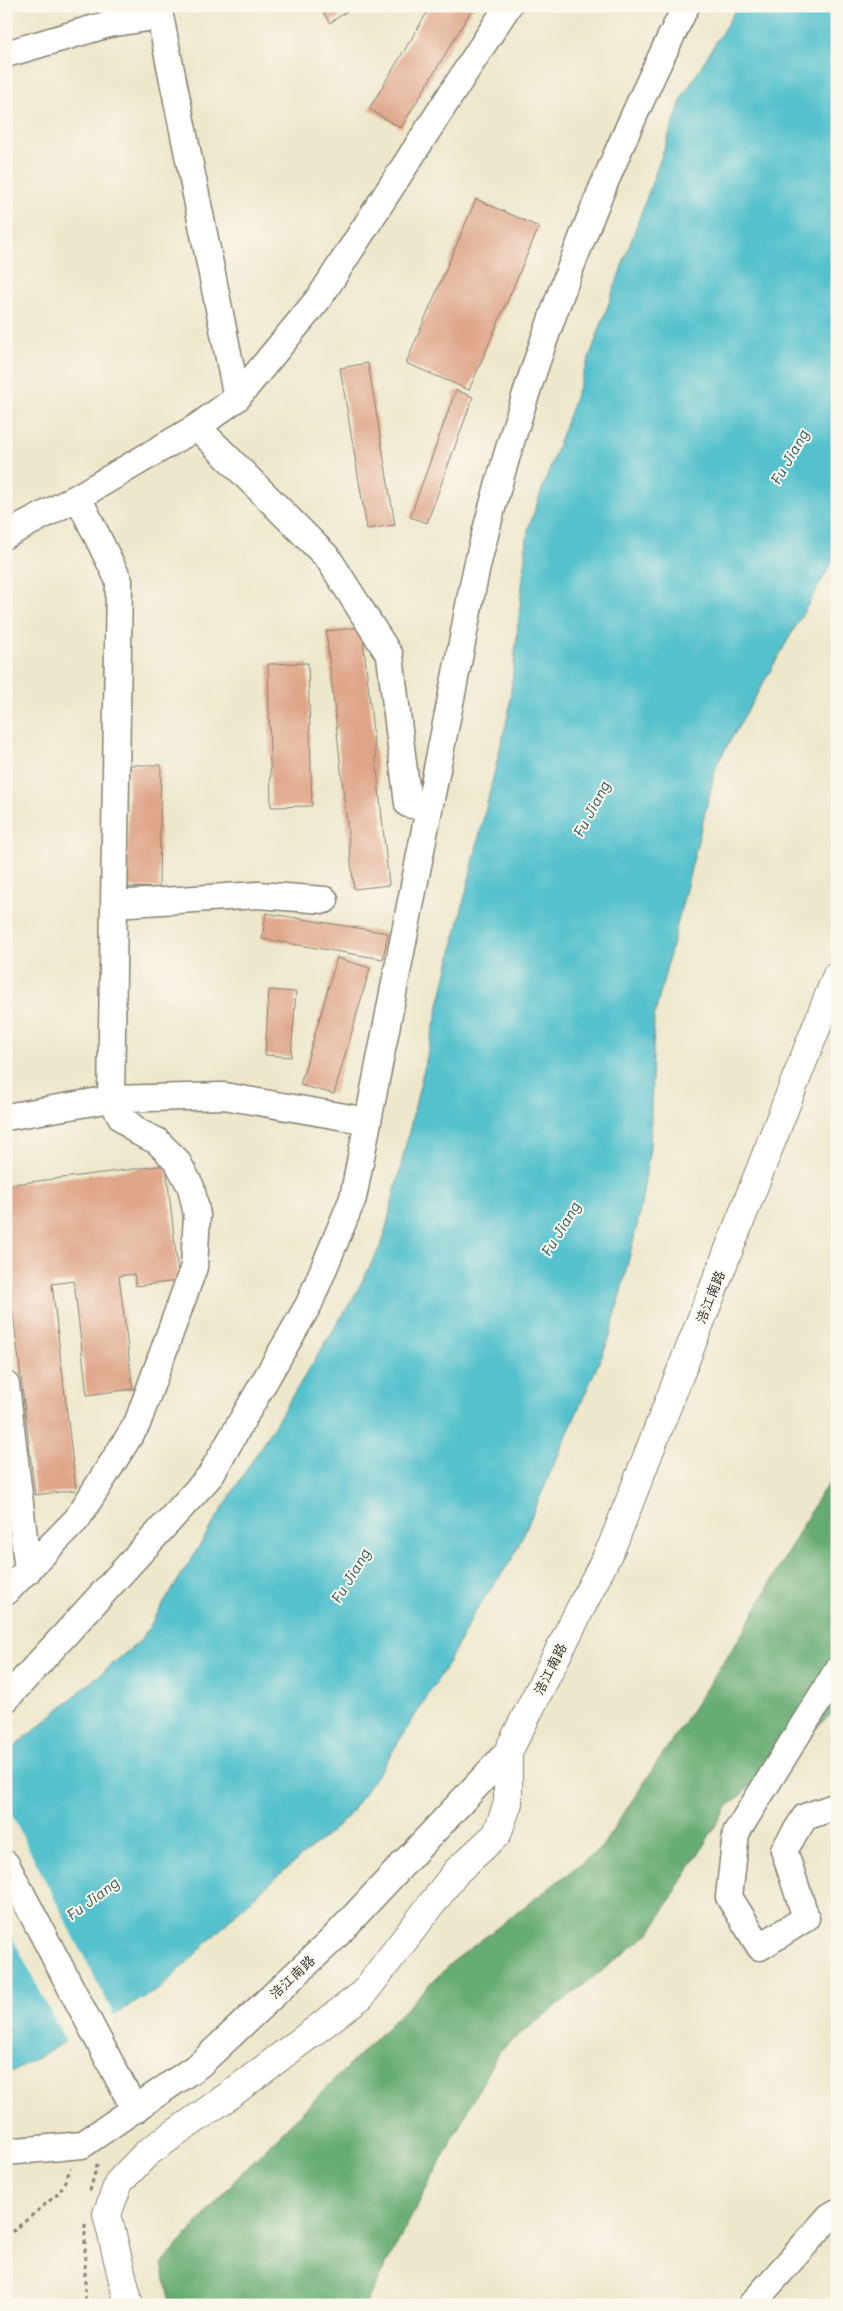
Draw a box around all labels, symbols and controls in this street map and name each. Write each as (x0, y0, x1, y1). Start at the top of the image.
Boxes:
water label: Fu Jiang (765, 425, 813, 488)
water label: Fu Jiang (568, 777, 614, 840)
water label: Fu Jiang (536, 1197, 584, 1260)
street label: 涪江南路 (690, 1267, 729, 1326)
water label: Fu Jiang (326, 1544, 374, 1607)
street label: 涪江南路 (528, 1640, 571, 1698)
water label: Fu Jiang (62, 1872, 123, 1924)
street label: 涪江南路 (265, 1951, 319, 2003)

